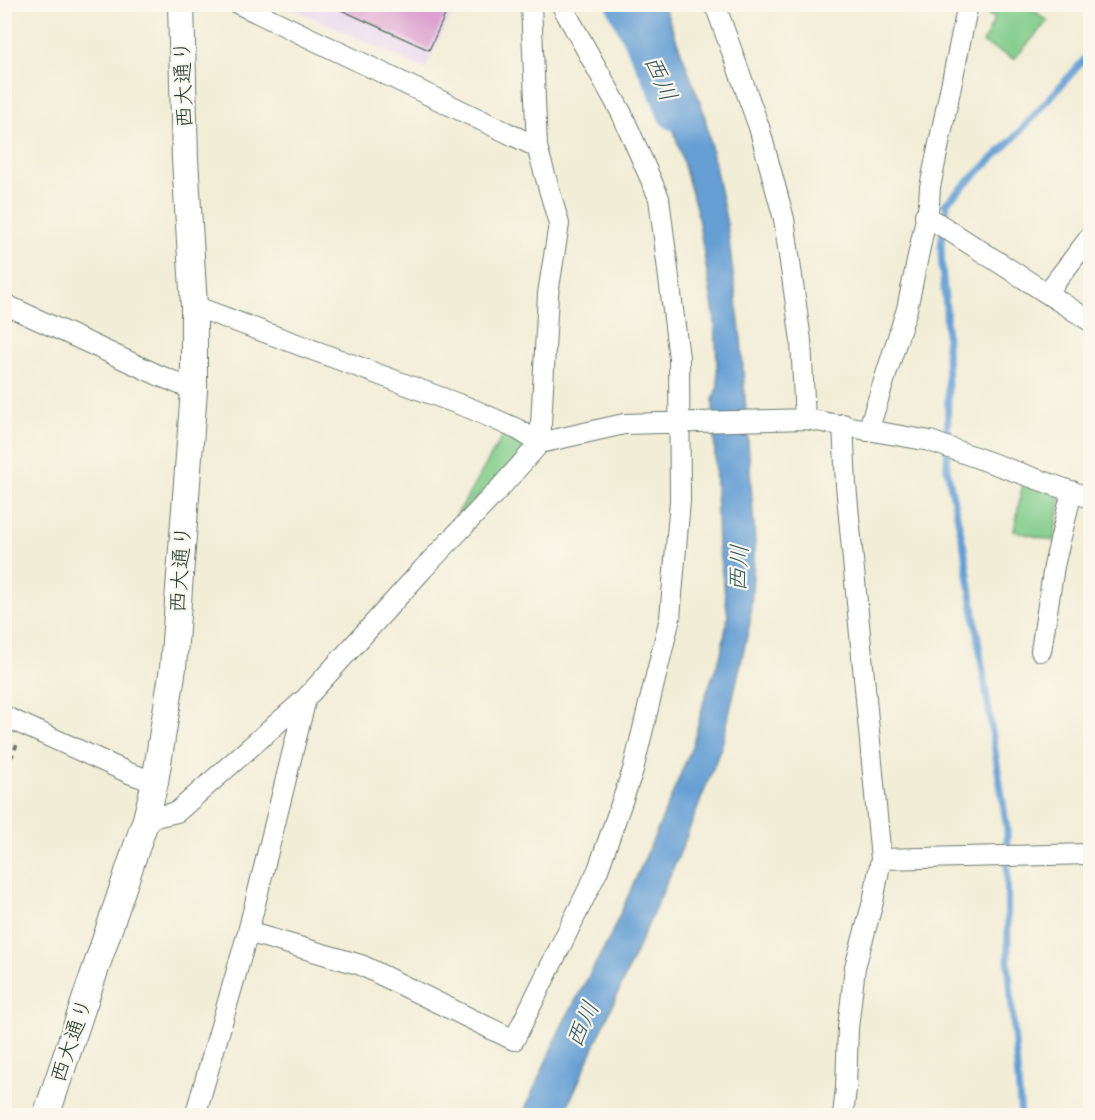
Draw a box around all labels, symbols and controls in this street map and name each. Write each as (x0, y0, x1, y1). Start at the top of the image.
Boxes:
street label: 西大通り (168, 40, 198, 128)
water label: 西川 (638, 50, 684, 106)
street label: 西大通り (163, 524, 197, 614)
water label: 西川 (722, 543, 754, 593)
street label: 西大通り (44, 994, 98, 1086)
water label: 西川 (559, 996, 605, 1052)

